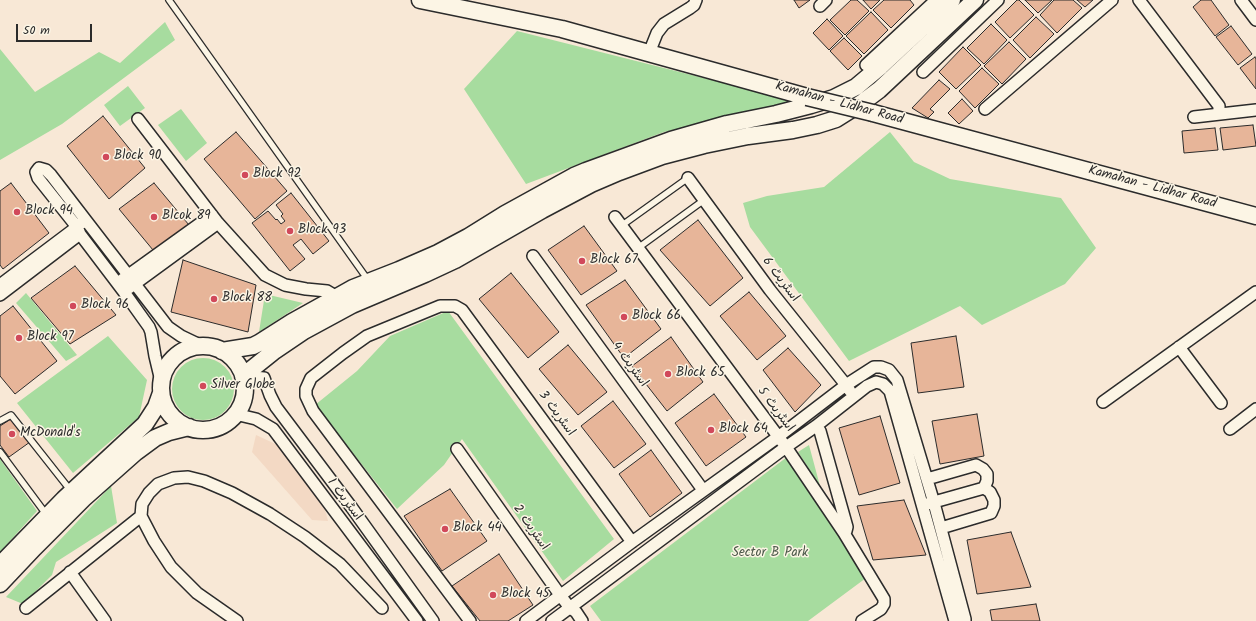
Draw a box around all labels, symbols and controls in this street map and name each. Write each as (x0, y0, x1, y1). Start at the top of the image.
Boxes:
scale bar (18, 16, 94, 42)
text: 50 m (23, 21, 50, 40)
street label: Kamahan - Lidhar Road (773, 79, 905, 129)
place label: Block 90 (114, 149, 161, 165)
marker: Block 90 (101, 152, 111, 162)
street label: Kamahan - Lidhar Road (1086, 163, 1218, 213)
place label: Block 92 (253, 167, 301, 183)
marker: Block 92 (240, 170, 250, 180)
place label: Block 94 (25, 204, 73, 220)
marker: Block 94 (12, 207, 22, 217)
place label: Blcok 89 (162, 209, 211, 225)
marker: Blcok 89 (149, 212, 159, 222)
place label: Block 93 (298, 223, 346, 239)
marker: Block 93 (285, 226, 295, 236)
place label: Block 67 (590, 253, 638, 269)
street label: اسٹریٹ 6 (758, 254, 802, 306)
marker: Block 67 (577, 256, 587, 266)
place label: Block 88 (222, 291, 272, 307)
marker: Block 88 (209, 294, 219, 304)
place label: Block 96 (81, 298, 129, 314)
marker: Block 96 (68, 301, 78, 311)
place label: Block 66 (632, 309, 681, 325)
marker: Block 66 (619, 312, 629, 322)
place label: Block 97 (27, 330, 74, 346)
marker: Block 97 (14, 333, 24, 343)
street label: اسٹریٹ 4 (607, 339, 651, 391)
place label: Block 65 (676, 366, 725, 382)
marker: Block 65 (663, 369, 673, 379)
place label: Silver Globe (211, 378, 275, 394)
marker: Silver Globe (198, 381, 208, 391)
street label: اسٹریٹ 5 (753, 385, 797, 435)
street label: اسٹریٹ 3 (534, 388, 578, 440)
place label: Block 64 (719, 422, 768, 438)
marker: Block 64 (706, 425, 716, 435)
place label: McDonald's (20, 426, 80, 442)
marker: McDonald's (7, 429, 17, 439)
street label: اسٹریٹ 1 (323, 476, 365, 524)
street label: اسٹریٹ 2 (509, 502, 551, 554)
place label: Block 44 (453, 521, 502, 537)
marker: Block 44 (440, 524, 450, 534)
park label: Sector B Park (732, 546, 808, 562)
place label: Block 45 (501, 587, 550, 603)
marker: Block 45 (488, 590, 498, 600)

